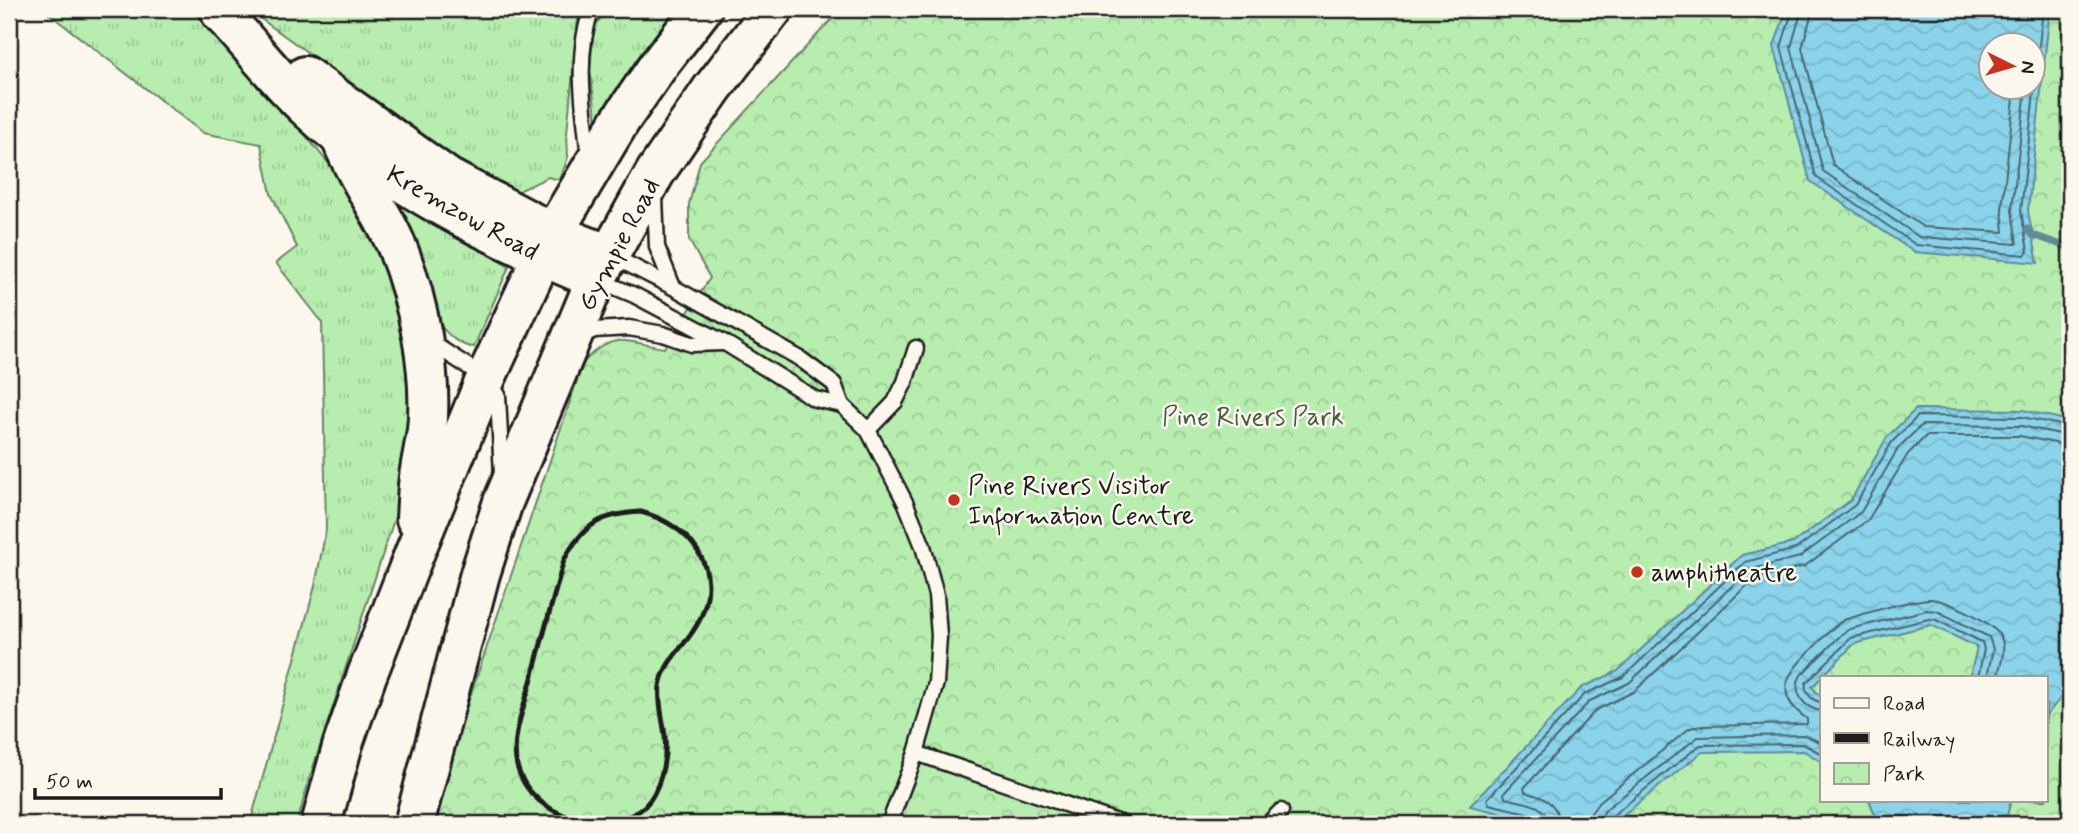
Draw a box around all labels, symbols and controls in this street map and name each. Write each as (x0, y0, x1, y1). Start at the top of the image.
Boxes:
north arrow (1978, 32, 2048, 102)
text: N (2014, 60, 2040, 75)
street label: Kremzow Road (380, 158, 544, 270)
street label: Gympie Road (571, 173, 669, 317)
park label: Pine Rivers Park (1162, 401, 1344, 435)
place label: Pine Rivers Visitor Information Centre (968, 470, 1194, 536)
marker: Pine Rivers Visitor Information Centre (946, 492, 962, 508)
place label: amphitheatre (1651, 557, 1797, 591)
marker: amphitheatre (1629, 564, 1645, 580)
legend (1820, 676, 2048, 802)
text: Road (1883, 690, 1925, 718)
text: Railway (1883, 726, 1955, 754)
scale bar (35, 756, 220, 800)
text: Park (1883, 760, 1925, 788)
text: 50 m (46, 768, 93, 796)

